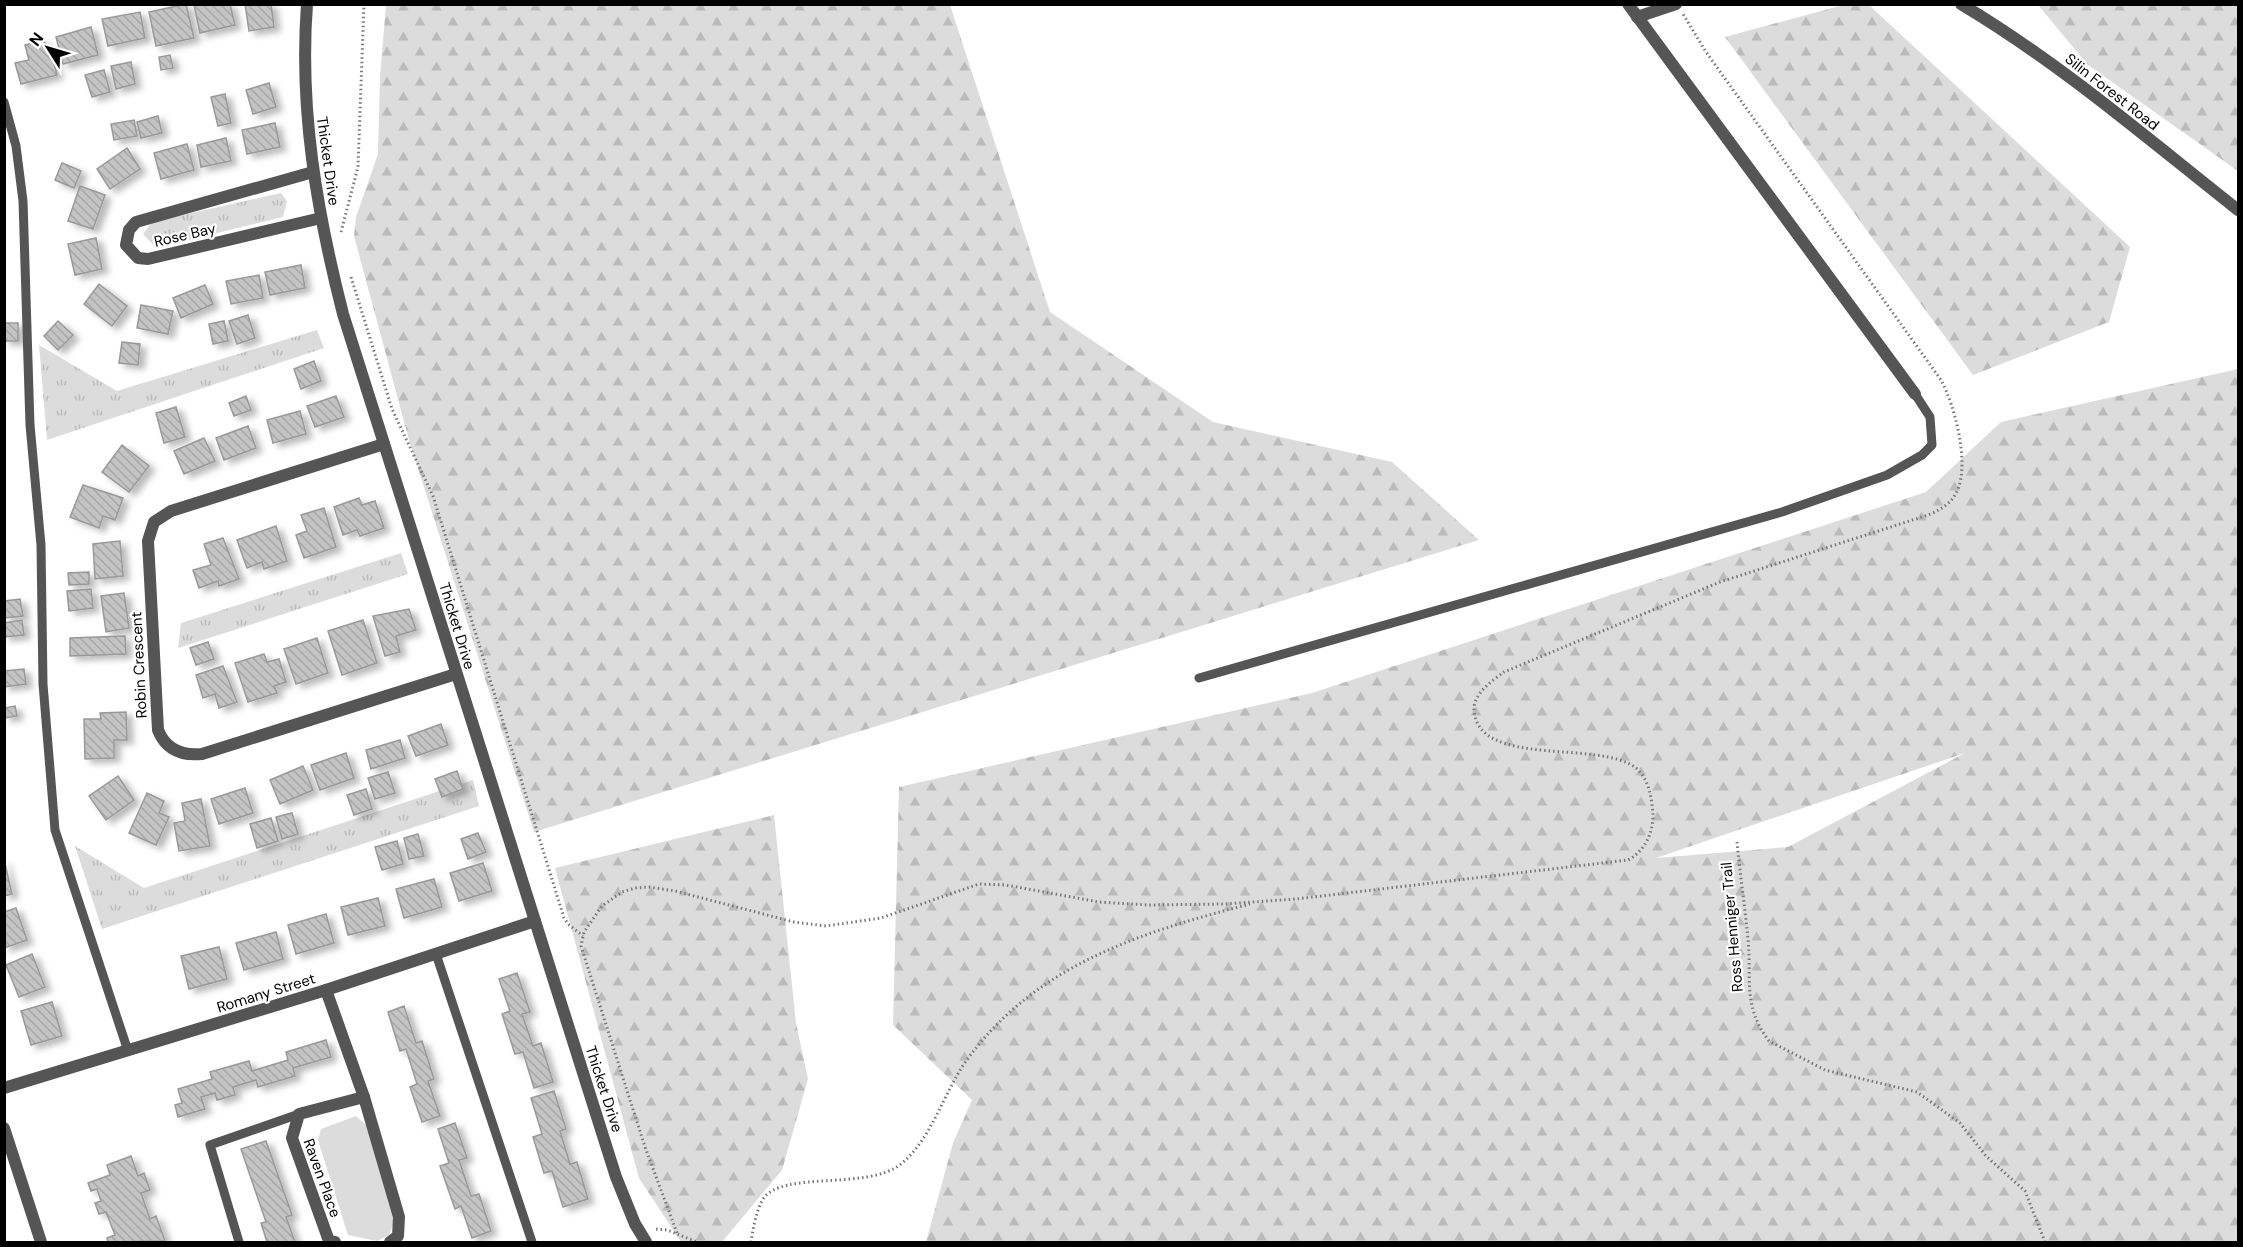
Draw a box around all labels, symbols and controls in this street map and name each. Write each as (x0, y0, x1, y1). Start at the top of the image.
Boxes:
north arrow (18, 18, 78, 78)
text: N (25, 28, 48, 50)
street label: Silin Forest Road (2061, 49, 2163, 135)
street label: Thicket Drive (312, 115, 344, 207)
street label: Rose Bay (152, 218, 218, 252)
street label: Thicket Drive (434, 580, 480, 672)
street label: Robin Crescent (126, 611, 152, 719)
street label: Ross Henniger Trail (1716, 861, 1748, 993)
street label: Romany Street (214, 968, 318, 1017)
street label: Thicket Drive (581, 1043, 627, 1135)
street label: Raven Place (298, 1136, 346, 1220)

